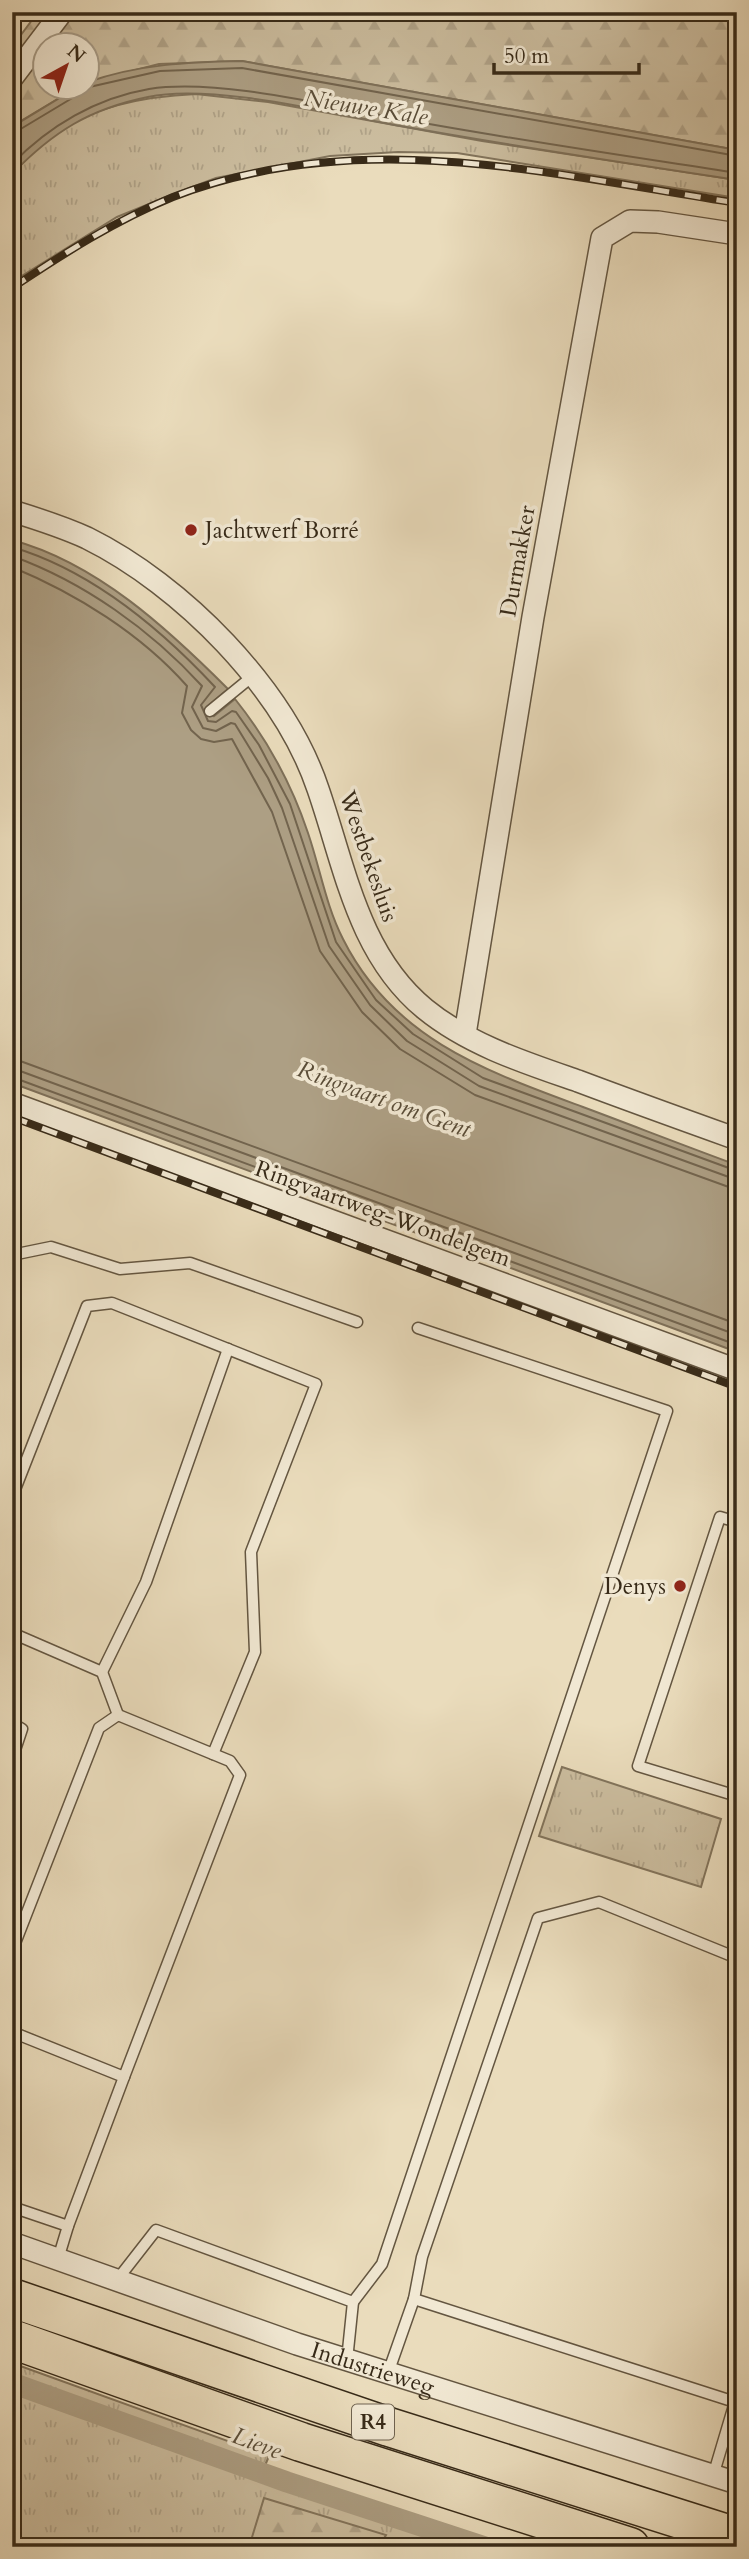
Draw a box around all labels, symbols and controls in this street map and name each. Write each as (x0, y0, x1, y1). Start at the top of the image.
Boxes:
north arrow (32, 32, 102, 102)
scale bar (494, 32, 639, 76)
text: N (62, 38, 91, 69)
text: 50 m (504, 42, 549, 71)
water label: Nieuwe Kale (302, 81, 431, 134)
street label: Durmakker (492, 502, 543, 619)
place label: Jachtwerf Borré (202, 515, 359, 546)
marker: Jachtwerf Borré (183, 522, 199, 538)
street label: Westbekesluis (331, 786, 405, 926)
water label: Ringvaart om Gent (293, 1053, 476, 1147)
street label: Ringvaartweg-Wondelgem (251, 1153, 515, 1274)
place label: Denys (604, 1571, 666, 1602)
marker: Denys (672, 1578, 688, 1594)
street label: Industrieweg (307, 2334, 439, 2403)
road number: R4 (352, 2404, 394, 2440)
water label: Lieve (227, 2419, 287, 2468)

